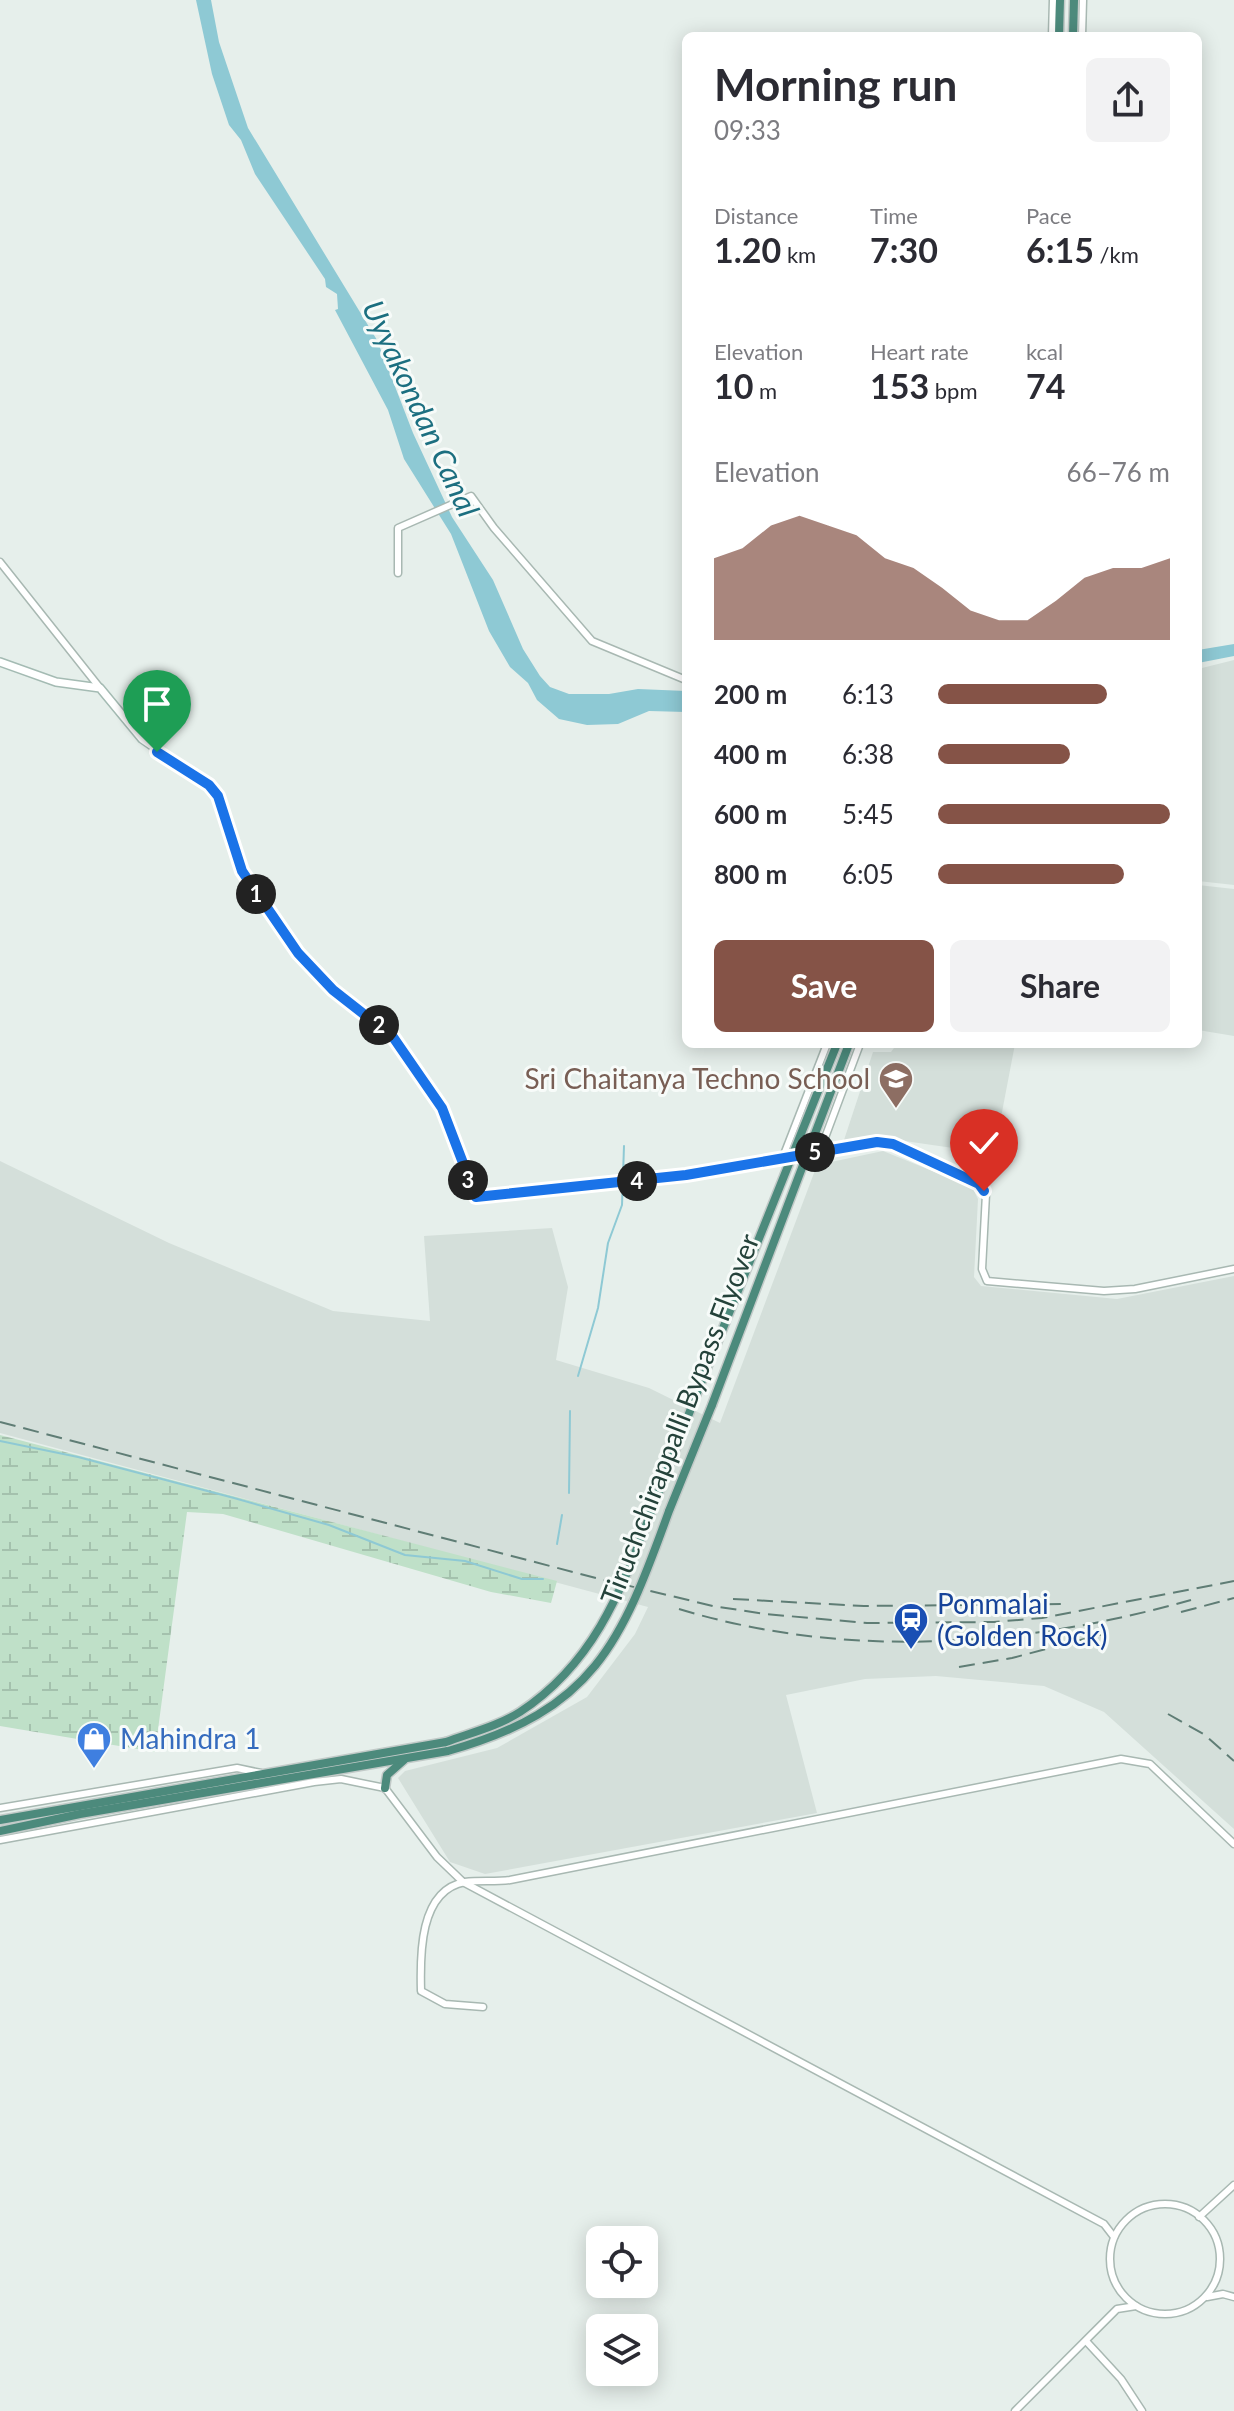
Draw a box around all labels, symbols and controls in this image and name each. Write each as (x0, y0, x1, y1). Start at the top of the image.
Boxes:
text: Morning run (714, 58, 957, 110)
button: share (1086, 58, 1170, 142)
text: 09:33 (714, 114, 781, 146)
text: Distance (714, 202, 798, 229)
text: Time (870, 202, 918, 229)
text: Pace (1026, 202, 1072, 229)
text: 1.20 (714, 229, 781, 270)
text: 7:30 (870, 229, 938, 270)
text: 6:15 (1026, 229, 1094, 270)
text: km (781, 241, 816, 268)
text: /km (1094, 241, 1139, 268)
water label: Uyyakondan Canal (356, 294, 488, 522)
text: Elevation (714, 338, 803, 365)
text: Heart rate (870, 338, 969, 365)
text: kcal (1026, 338, 1063, 365)
text: 10 (714, 365, 753, 406)
text: 153 (870, 365, 929, 406)
text: 74 (1026, 365, 1065, 406)
text: m (753, 377, 777, 404)
text: bpm (929, 377, 978, 404)
text: Elevation (714, 456, 820, 488)
text: 66–76 m (1067, 456, 1170, 488)
pin (123, 670, 191, 752)
text: 200 m (714, 678, 787, 710)
text: 6:13 (842, 678, 894, 710)
icon: arrive (135, 682, 179, 726)
text: 400 m (714, 738, 787, 770)
text: 6:38 (842, 738, 894, 770)
text: 600 m (714, 798, 787, 830)
text: 5:45 (842, 798, 894, 830)
text: 800 m (714, 858, 787, 890)
text: 6:05 (842, 858, 894, 890)
pin: 1 (236, 874, 276, 914)
text: 1 (250, 880, 262, 907)
button: Save (714, 940, 934, 1032)
button: Share (950, 940, 1170, 1032)
pin: 2 (359, 1005, 399, 1045)
text: 2 (373, 1011, 385, 1038)
school or university icon: Sri Chaitanya Techno School (877, 1060, 915, 1110)
place label: Sri Chaitanya Techno School (524, 1061, 870, 1095)
pin (950, 1109, 1018, 1191)
icon: check (962, 1121, 1006, 1165)
pin: 5 (795, 1132, 835, 1172)
text: 5 (809, 1138, 821, 1165)
pin: 3 (448, 1160, 488, 1200)
pin: 4 (617, 1161, 657, 1201)
text: 3 (462, 1166, 474, 1193)
text: 4 (631, 1167, 643, 1194)
street label: Tiruchchirappalli Bypass Flyover (593, 1229, 766, 1609)
place label: Ponmalai (Golden Rock) (937, 1586, 1108, 1652)
station icon: Ponmalai (Golden Rock) (892, 1601, 930, 1651)
shop icon: Mahindra 1 (75, 1720, 113, 1770)
place label: Mahindra 1 (120, 1721, 260, 1755)
map controls (586, 2226, 658, 2386)
button: locate (586, 2226, 658, 2298)
button: layers (586, 2314, 658, 2386)

